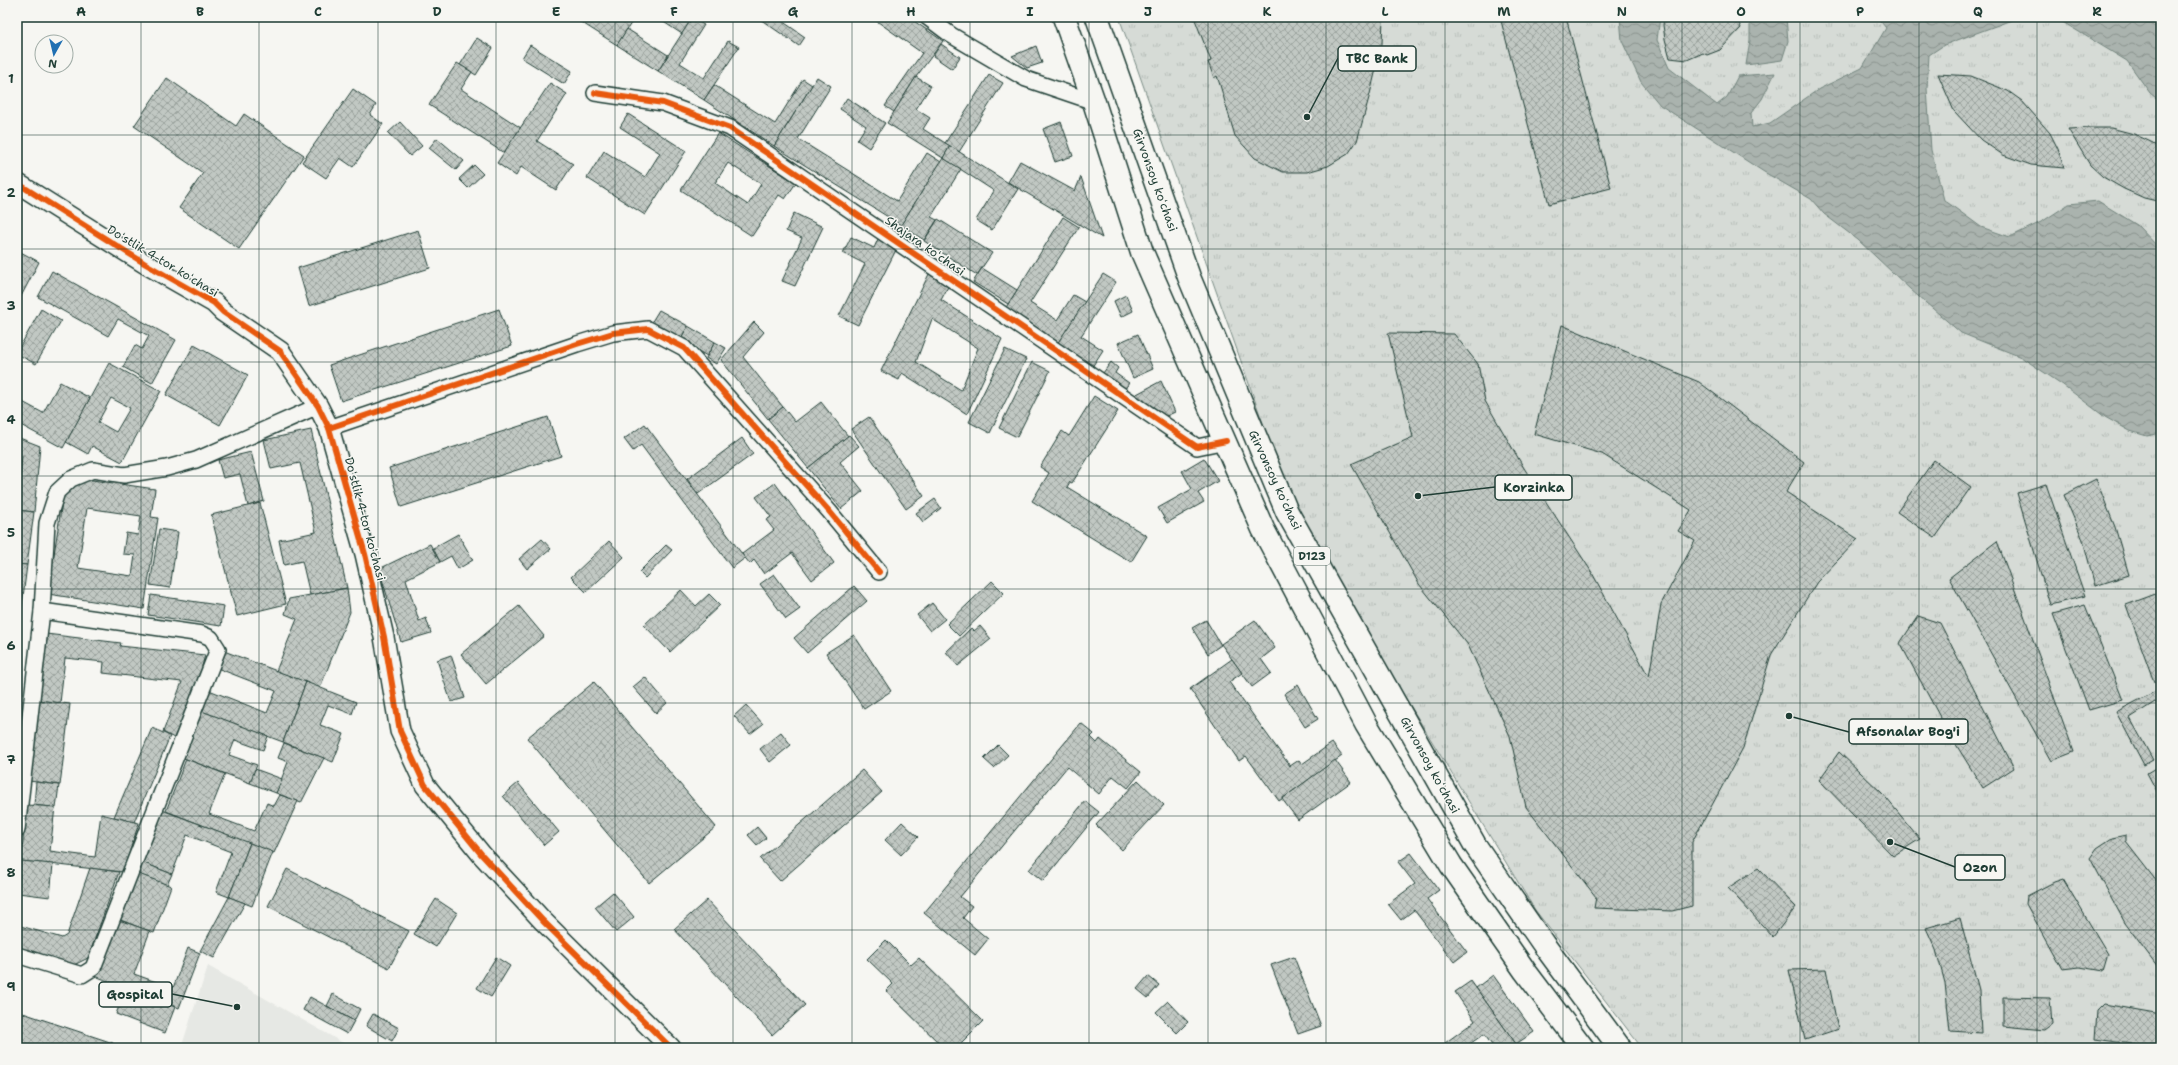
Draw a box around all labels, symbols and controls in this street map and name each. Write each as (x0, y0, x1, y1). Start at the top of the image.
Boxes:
text: A (76, 3, 86, 20)
text: B (196, 3, 204, 20)
text: C (314, 3, 322, 20)
text: D (432, 3, 442, 20)
text: E (552, 3, 561, 20)
text: F (670, 3, 678, 20)
text: G (788, 3, 799, 20)
text: H (906, 3, 916, 20)
text: I (1026, 3, 1034, 20)
text: J (1144, 3, 1152, 20)
text: K (1263, 3, 1272, 20)
text: L (1381, 3, 1389, 20)
text: M (1497, 3, 1511, 20)
text: N (1617, 3, 1627, 20)
text: O (1736, 3, 1746, 20)
text: P (1856, 3, 1864, 20)
text: Q (1973, 3, 1983, 20)
text: R (2092, 3, 2102, 20)
north arrow (34, 34, 74, 74)
callout: TBC Bank (1338, 46, 1416, 71)
text: TBC Bank (1346, 50, 1408, 67)
text: N (47, 55, 58, 71)
text: 1 (8, 70, 14, 87)
street label: Girvonsoy koʻchasi (1129, 126, 1181, 234)
text: 2 (6, 184, 16, 201)
street label: Shajara koʻchasi (882, 212, 968, 280)
street label: Doʻstlik 4-tor koʻchasi (104, 221, 222, 301)
text: 3 (6, 297, 16, 314)
text: 4 (6, 411, 16, 428)
street label: Girvonsoy koʻchasi (1245, 427, 1305, 533)
street label: Doʻstlik 4-tor koʻchasi (341, 455, 389, 583)
callout: Korzinka (1495, 475, 1572, 500)
text: Korzinka (1503, 479, 1565, 496)
text: 5 (7, 524, 15, 541)
road number: D123 (1294, 547, 1330, 565)
text: 6 (6, 637, 16, 654)
street label: Girvonsoy koʻchasi (1397, 714, 1463, 816)
callout: Afsonalar Bog'i (1849, 719, 1968, 744)
text: Afsonalar Bog'i (1856, 723, 1960, 740)
text: 7 (6, 751, 16, 768)
callout: Ozon (1955, 855, 2005, 880)
text: Ozon (1963, 859, 1997, 876)
text: 8 (6, 864, 16, 881)
text: 9 (6, 978, 16, 995)
callout: Gospital (99, 982, 172, 1007)
text: Gospital (106, 986, 164, 1003)

